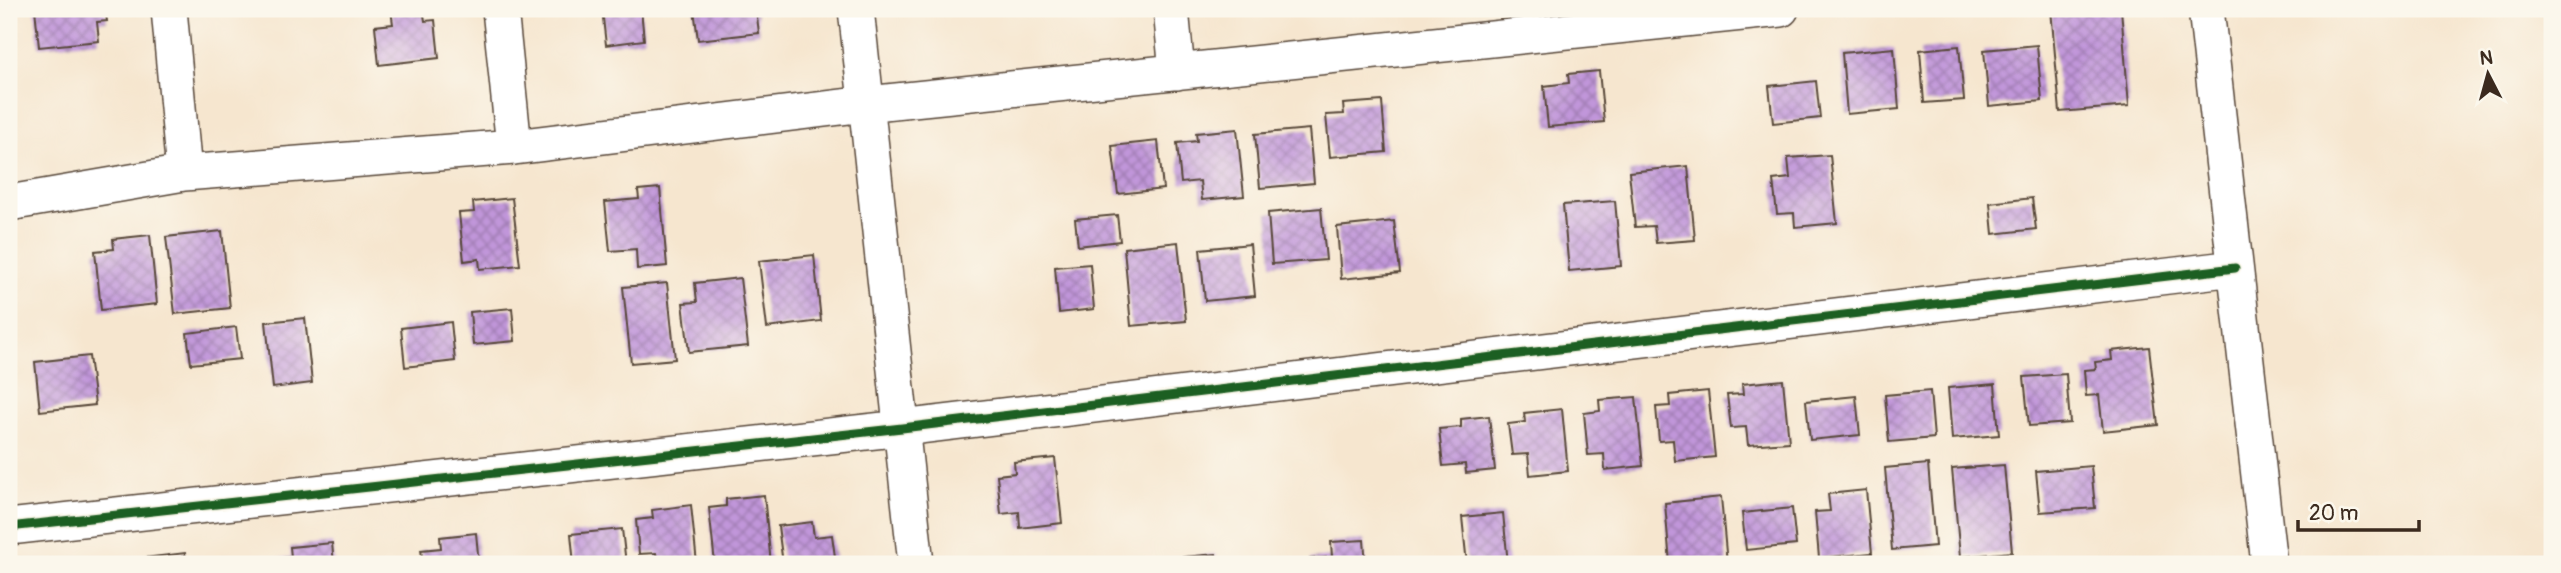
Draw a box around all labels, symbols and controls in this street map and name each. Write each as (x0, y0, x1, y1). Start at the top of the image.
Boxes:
north arrow (2452, 38, 2522, 108)
text: N (2479, 45, 2494, 71)
scale bar (2298, 489, 2419, 533)
text: 20 m (2309, 500, 2358, 527)

